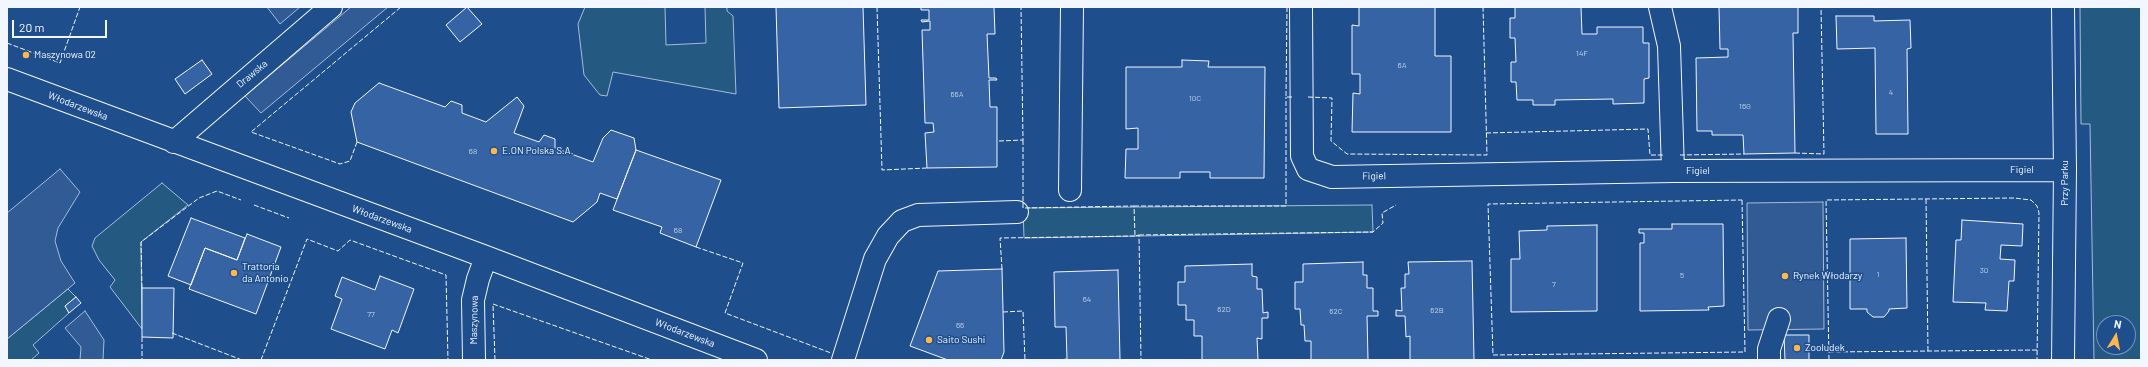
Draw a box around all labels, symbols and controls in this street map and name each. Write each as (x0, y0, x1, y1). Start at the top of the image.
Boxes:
scale bar (14, 12, 109, 38)
text: 20 m (19, 20, 45, 34)
house number: 14F (1576, 48, 1588, 58)
place label: Maszynowa 02 (34, 49, 96, 61)
marker: Maszynowa 02 (21, 50, 31, 60)
street label: Drawska (234, 58, 270, 90)
house number: 6A (1398, 60, 1406, 70)
house number: 4 (1889, 87, 1893, 97)
street label: Włodarzewska (46, 89, 110, 123)
house number: 66A (950, 89, 964, 99)
house number: 10C (1189, 93, 1201, 103)
house number: 16G (1739, 101, 1751, 111)
place label: E.ON Polska S.A. (502, 145, 573, 157)
house number: 68 (469, 146, 477, 156)
marker: E.ON Polska S.A. (489, 146, 499, 156)
street label: Przy Parku (2059, 160, 2071, 206)
street label: Figiel (2010, 164, 2034, 176)
street label: Figiel (1686, 165, 1710, 177)
street label: Figiel (1362, 170, 1386, 182)
street label: Włodarzewska (350, 203, 414, 235)
house number: 68 (674, 225, 682, 235)
place label: Trattoria da Antonio (242, 261, 288, 284)
house number: 30 (1980, 265, 1988, 275)
marker: Trattoria da Antonio (229, 268, 239, 278)
house number: 1 (1877, 269, 1879, 279)
house number: 5 (1680, 270, 1684, 280)
place label: Rynek Włodarzy (1793, 270, 1862, 282)
marker: Rynek Włodarzy (1780, 271, 1790, 281)
house number: 7 (1552, 279, 1556, 289)
house number: 64 (1083, 294, 1091, 304)
street label: Maszynowa (468, 295, 480, 345)
house number: 62D (1217, 304, 1231, 314)
house number: 62B (1430, 305, 1444, 315)
house number: 62C (1329, 306, 1343, 316)
house number: 77 (367, 309, 375, 319)
north arrow (2096, 315, 2136, 355)
street label: Włodarzewska (653, 316, 717, 350)
text: N (2113, 317, 2123, 331)
house number: 66 (956, 320, 964, 330)
place label: Saito Sushi (937, 334, 985, 346)
marker: Saito Sushi (924, 335, 934, 345)
place label: Zooludek (1805, 342, 1845, 354)
marker: Zooludek (1792, 343, 1802, 353)

